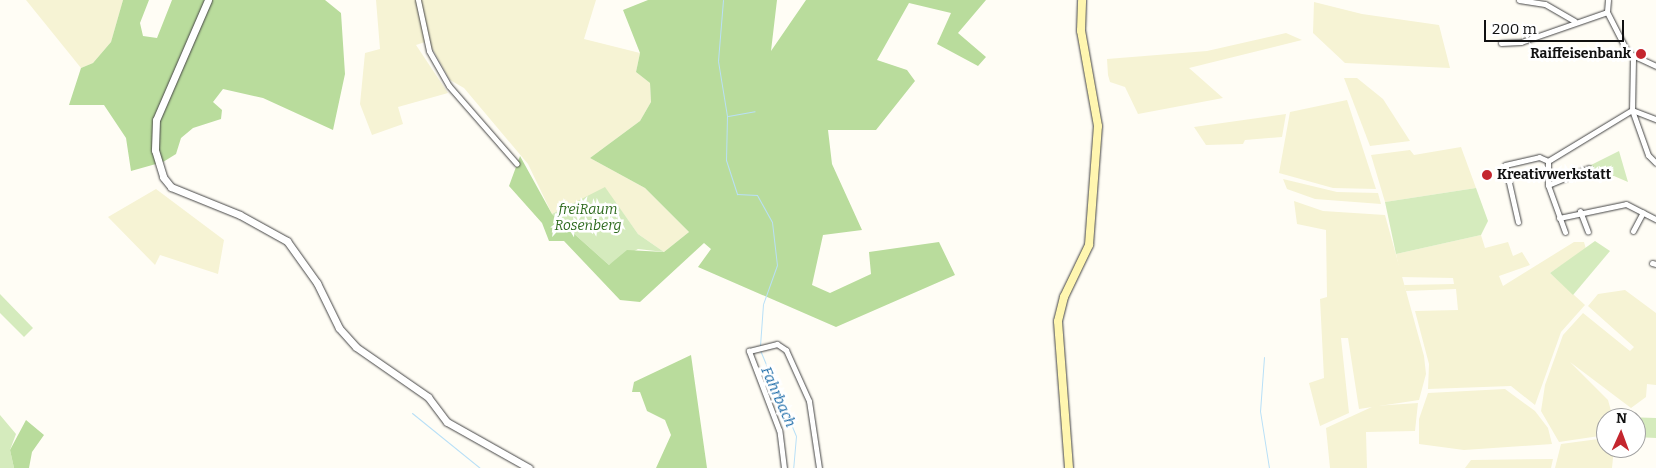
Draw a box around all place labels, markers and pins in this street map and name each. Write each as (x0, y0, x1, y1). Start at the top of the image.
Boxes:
place label: Raiffeisenbank (1530, 46, 1631, 62)
marker: Raiffeisenbank (1635, 48, 1647, 60)
place label: Kreativwerkstatt (1497, 167, 1611, 183)
marker: Kreativwerkstatt (1481, 169, 1493, 181)

